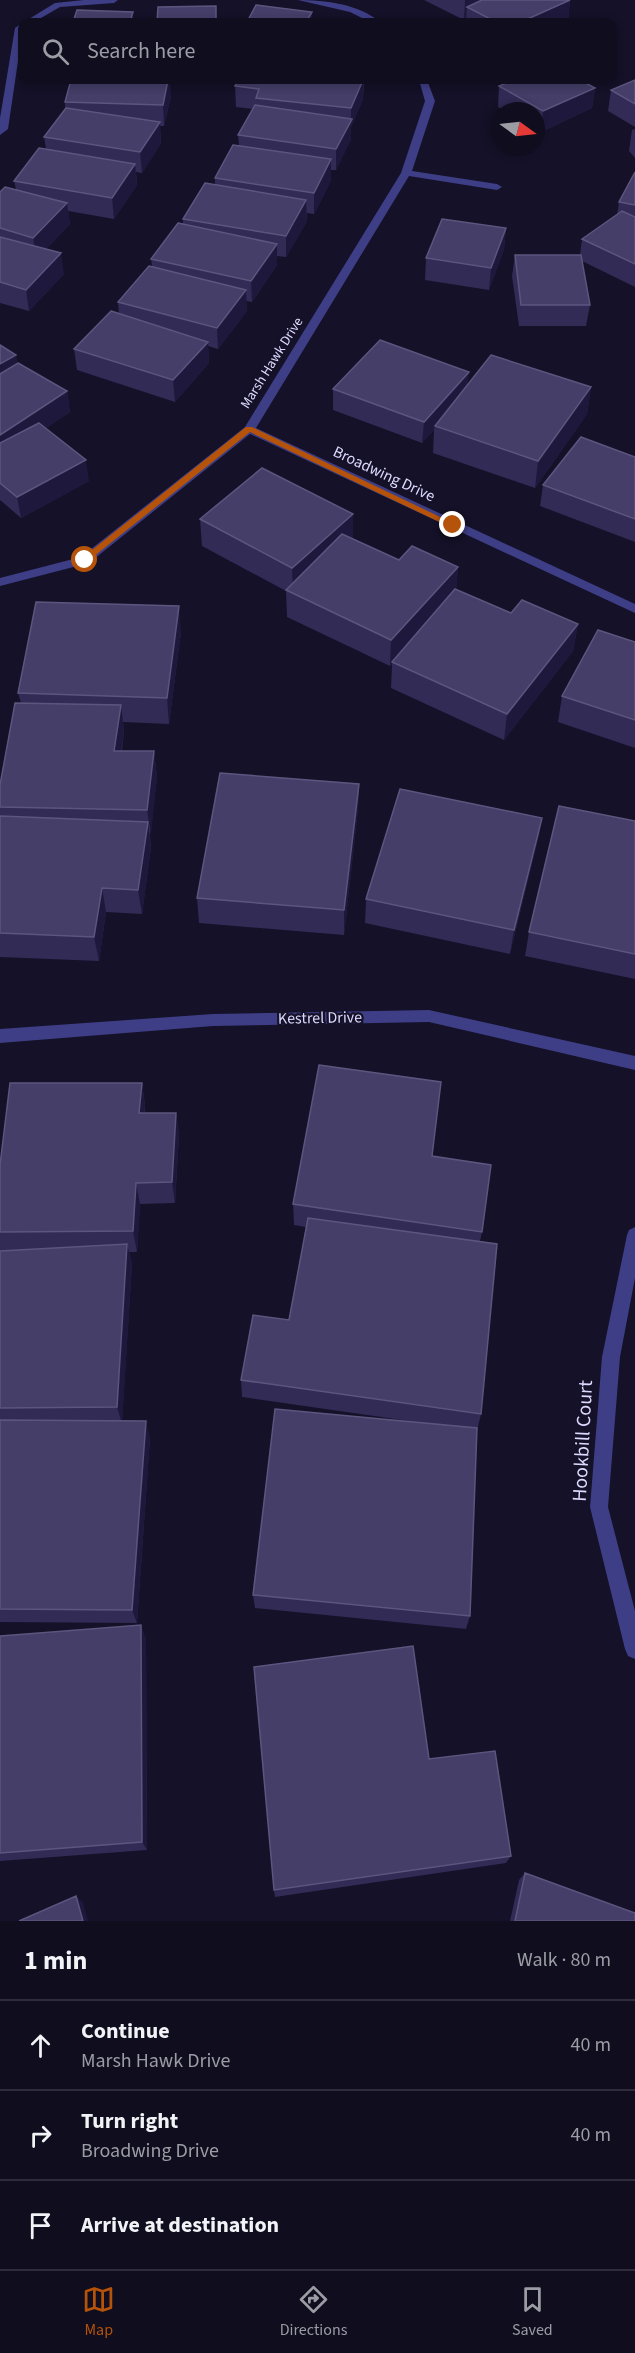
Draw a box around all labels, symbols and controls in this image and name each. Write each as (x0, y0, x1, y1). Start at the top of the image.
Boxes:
search box (18, 18, 617, 84)
icon: search (39, 35, 72, 68)
text: Search here (87, 35, 195, 67)
north arrow (491, 102, 545, 156)
street label: Marsh Hawk Drive (236, 313, 308, 413)
street label: Broadwing Drive (329, 441, 439, 507)
route end (439, 511, 465, 537)
route start (71, 546, 97, 572)
street label: Kestrel Drive (278, 1006, 362, 1030)
street label: Hookbill Court (566, 1379, 600, 1502)
text: 1 min (24, 1942, 87, 1979)
text: Walk · 80 m (517, 1946, 611, 1974)
text: Continue (81, 2015, 170, 2047)
icon: ahead (24, 2029, 57, 2062)
text: 40 m (571, 2031, 611, 2059)
text: Marsh Hawk Drive (81, 2047, 231, 2075)
text: Turn right (81, 2105, 178, 2137)
icon: right (24, 2119, 57, 2152)
text: 40 m (571, 2121, 611, 2149)
text: Broadwing Drive (81, 2137, 219, 2165)
icon: arrive (24, 2209, 57, 2242)
text: Arrive at destination (81, 2209, 279, 2241)
tab: Map (82, 2283, 115, 2341)
tab: Directions (280, 2283, 347, 2341)
tab: Saved (512, 2283, 553, 2341)

